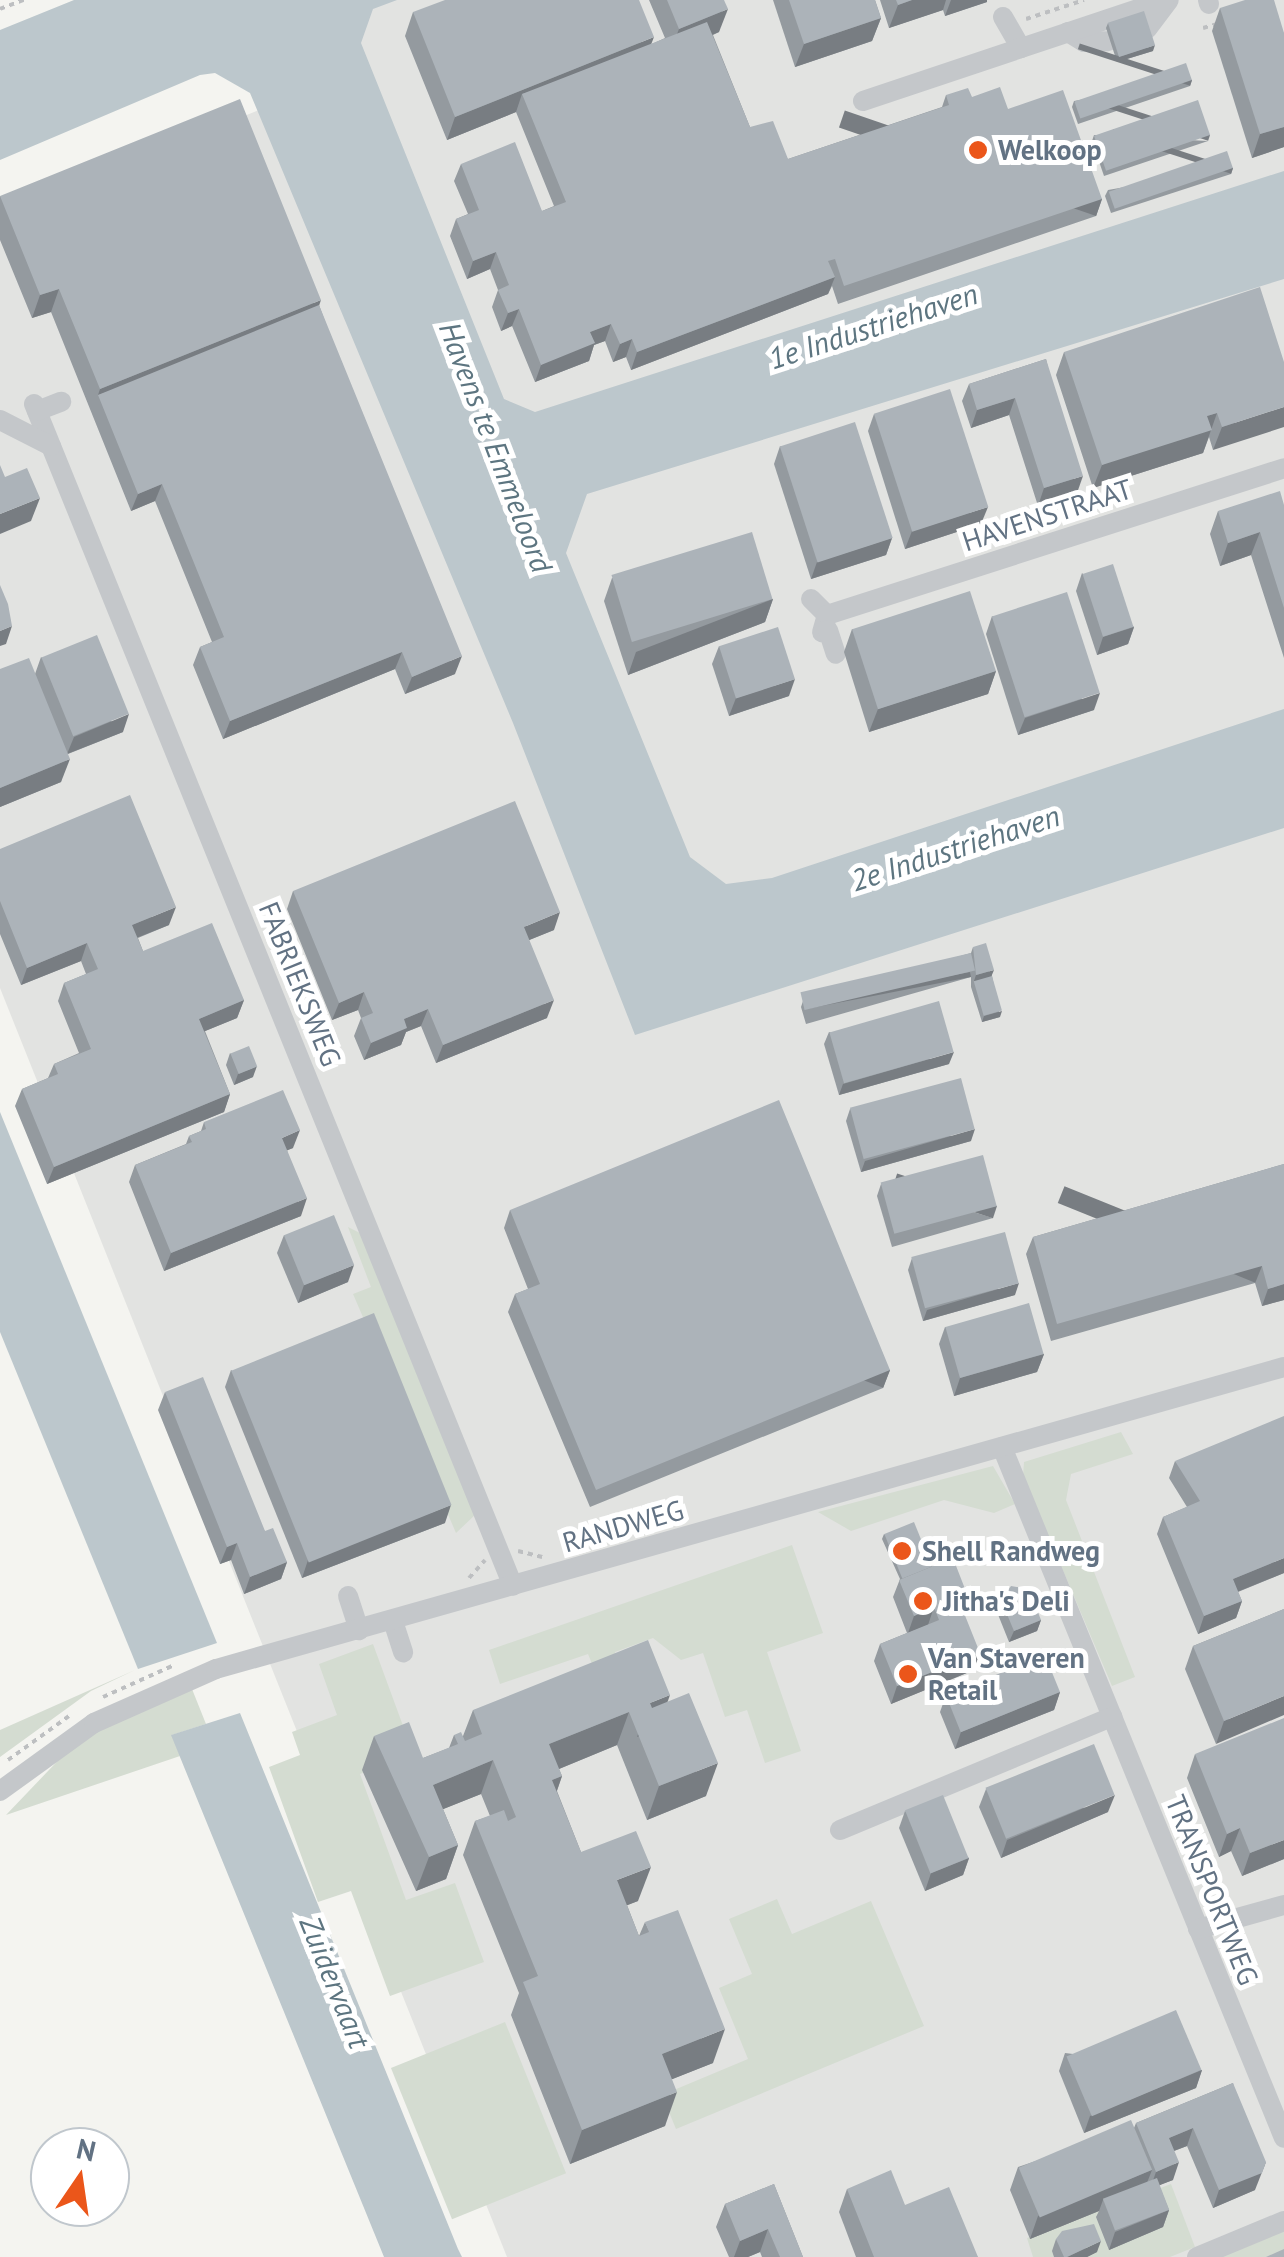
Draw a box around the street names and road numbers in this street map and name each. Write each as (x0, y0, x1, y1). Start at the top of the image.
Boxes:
street label: HAVENSTRAAT (958, 472, 1136, 558)
street label: FABRIEKSWEG (252, 897, 348, 1071)
street label: RANDWEG (559, 1493, 687, 1559)
street label: TRANSPORTWEG (1159, 1790, 1265, 1990)

